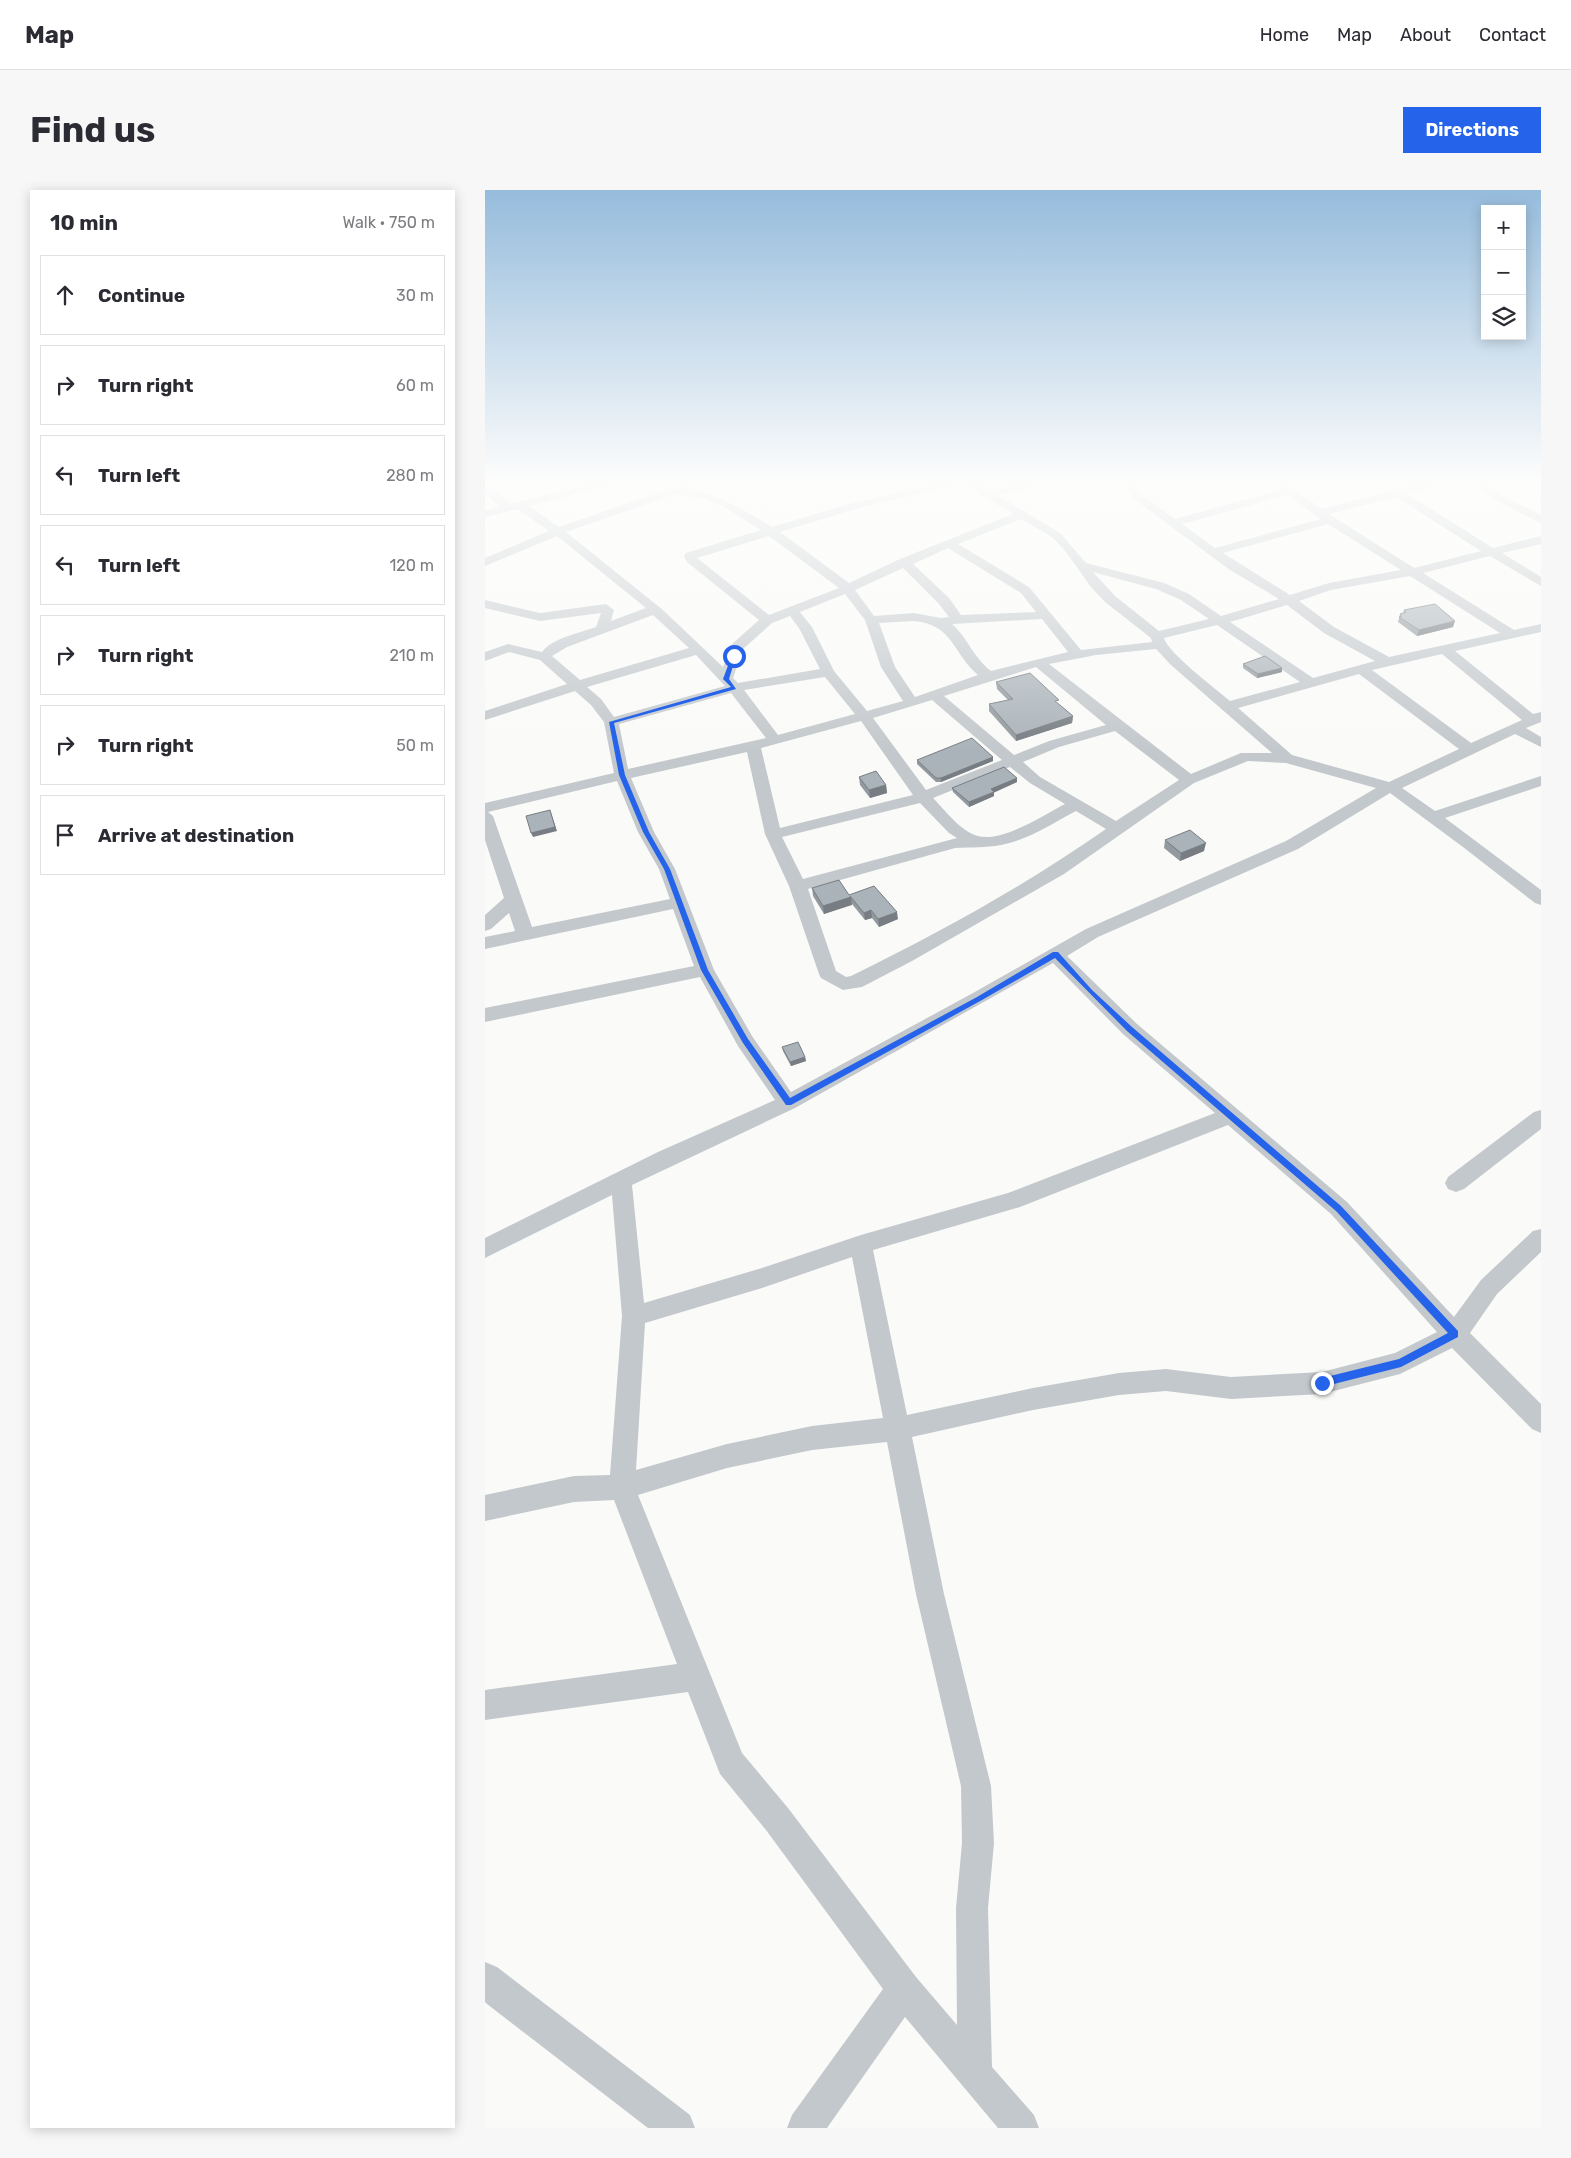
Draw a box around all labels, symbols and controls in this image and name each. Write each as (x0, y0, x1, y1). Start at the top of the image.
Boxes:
text: Map (25, 21, 74, 49)
text: Home (1260, 24, 1309, 46)
text: Map (1337, 24, 1372, 46)
text: About (1400, 24, 1451, 46)
text: Contact (1479, 24, 1546, 46)
button: Directions (1403, 107, 1541, 153)
text: Find us (30, 109, 155, 151)
map controls (1481, 205, 1526, 340)
button: + (1481, 205, 1526, 250)
text: 10 min (50, 210, 118, 235)
text: Walk · 750 m (343, 213, 435, 232)
button: − (1481, 250, 1526, 295)
icon: ahead (51, 281, 79, 309)
text: Continue (98, 284, 185, 307)
text: 30 m (396, 286, 434, 305)
button: layers (1481, 295, 1526, 340)
icon: right (51, 371, 79, 399)
text: Turn right (98, 374, 193, 397)
text: 60 m (396, 376, 434, 395)
icon: left (51, 461, 79, 489)
text: Turn left (98, 464, 180, 487)
text: 280 m (386, 466, 434, 485)
icon: left (51, 551, 79, 579)
text: Turn left (98, 554, 180, 577)
text: 120 m (389, 556, 434, 575)
icon: right (51, 641, 79, 669)
text: Turn right (98, 644, 193, 667)
route start (723, 645, 746, 668)
text: 210 m (389, 646, 434, 665)
icon: right (51, 731, 79, 759)
text: Turn right (98, 734, 193, 757)
text: 50 m (396, 736, 434, 755)
icon: arrive (51, 821, 79, 849)
text: Arrive at destination (98, 824, 294, 847)
route end (1311, 1372, 1334, 1395)

